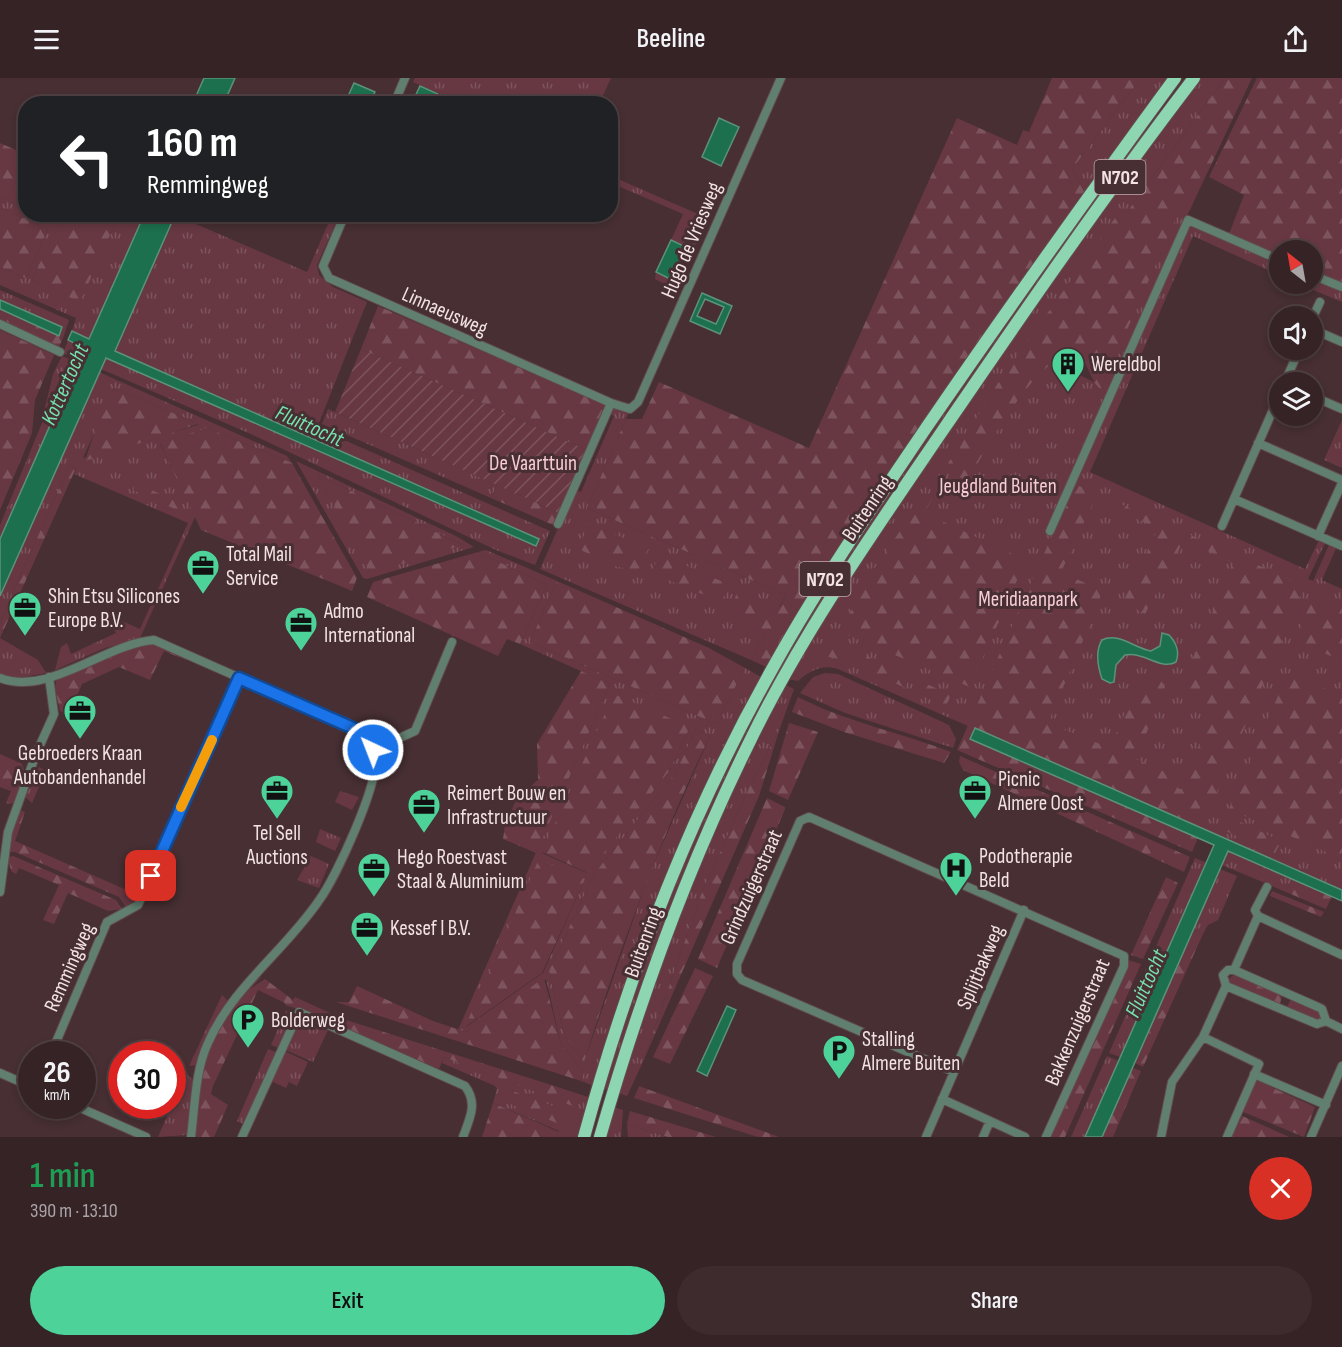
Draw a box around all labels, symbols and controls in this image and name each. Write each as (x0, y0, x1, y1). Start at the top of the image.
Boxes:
icon: menu (30, 23, 63, 56)
text: Beeline (636, 23, 706, 55)
icon: share (1279, 23, 1312, 56)
text: 160 m (147, 118, 238, 169)
icon: left (48, 120, 126, 198)
road number: N702 (1094, 160, 1146, 194)
text: Remmingweg (147, 169, 268, 201)
street label: Hugo de Vriesweg (656, 178, 727, 302)
north arrow (1269, 240, 1323, 294)
map controls (1269, 240, 1323, 426)
street label: Linnaeusweg (398, 282, 491, 341)
button: sound (1269, 306, 1323, 360)
water label: Kottertocht (36, 338, 96, 429)
building icon: Wereldbol (1050, 346, 1086, 393)
place label: Wereldbol (1091, 352, 1161, 377)
button: layers (1269, 372, 1323, 426)
water label: Fluittocht (271, 399, 349, 454)
park label: De Vaarttuin (489, 451, 577, 476)
street label: Buitenring (837, 471, 898, 546)
park label: Jeugdland Buiten (938, 474, 1057, 499)
place label: Total Mail Service (226, 542, 292, 591)
office icon: Total Mail Service (185, 548, 221, 595)
road number: N702 (800, 562, 850, 596)
place label: Shin Etsu Silicones Europe B.V. (48, 584, 180, 633)
park label: Meridiaanpark (978, 587, 1078, 612)
office icon: Shin Etsu Silicones Europe B.V. (7, 590, 43, 637)
place label: Admo International (323, 599, 415, 648)
office icon: Admo International (283, 605, 319, 652)
office icon: Gebroeders Kraan Autobandenhandel (62, 693, 98, 740)
position arrow (341, 718, 405, 782)
place label: Gebroeders Kraan Autobandenhandel (13, 741, 146, 790)
place label: Picnic Almere Oost (997, 767, 1084, 816)
office icon: Tel Sell Auctions (259, 773, 295, 820)
office icon: Picnic Almere Oost (957, 773, 993, 820)
place label: Reimert Bouw en Infrastructuur (447, 781, 566, 830)
office icon: Reimert Bouw en Infrastructuur (406, 787, 442, 834)
place label: Tel Sell Auctions (245, 821, 308, 870)
street label: Grindzuigerstraat (715, 826, 788, 949)
place label: Podotherapie Beld (979, 844, 1073, 893)
place label: Hego Roestvast Staal & Aluminium (397, 845, 524, 894)
pin (125, 850, 176, 901)
hospital icon: Podotherapie Beld (938, 850, 974, 897)
office icon: Hego Roestvast Staal & Aluminium (356, 851, 392, 898)
icon: arrive (134, 859, 167, 892)
street label: Buitenring (619, 904, 668, 981)
office icon: Kessef I B.V. (349, 910, 385, 957)
place label: Kessef I B.V. (390, 916, 471, 941)
street label: Remmingweg (39, 919, 100, 1015)
street label: Splijtbakweg (951, 921, 1009, 1013)
water label: Fluittocht (1119, 944, 1174, 1022)
street label: Bakkenzuigerstraat (1039, 955, 1115, 1089)
parking icon: Bolderweg (230, 1002, 266, 1049)
place label: Bolderweg (271, 1008, 345, 1033)
place label: Stalling Almere Buiten (861, 1027, 960, 1076)
parking icon: Stalling Almere Buiten (821, 1033, 857, 1080)
speed limit sign: 30 (108, 1041, 186, 1119)
text: 26 (43, 1055, 71, 1091)
text: km/h (44, 1086, 70, 1105)
text: 1 min (30, 1155, 95, 1198)
button: close (1249, 1157, 1312, 1220)
text: 390 m · 13:10 (30, 1199, 118, 1223)
button: Exit (30, 1266, 665, 1335)
button: Share (677, 1266, 1312, 1335)

